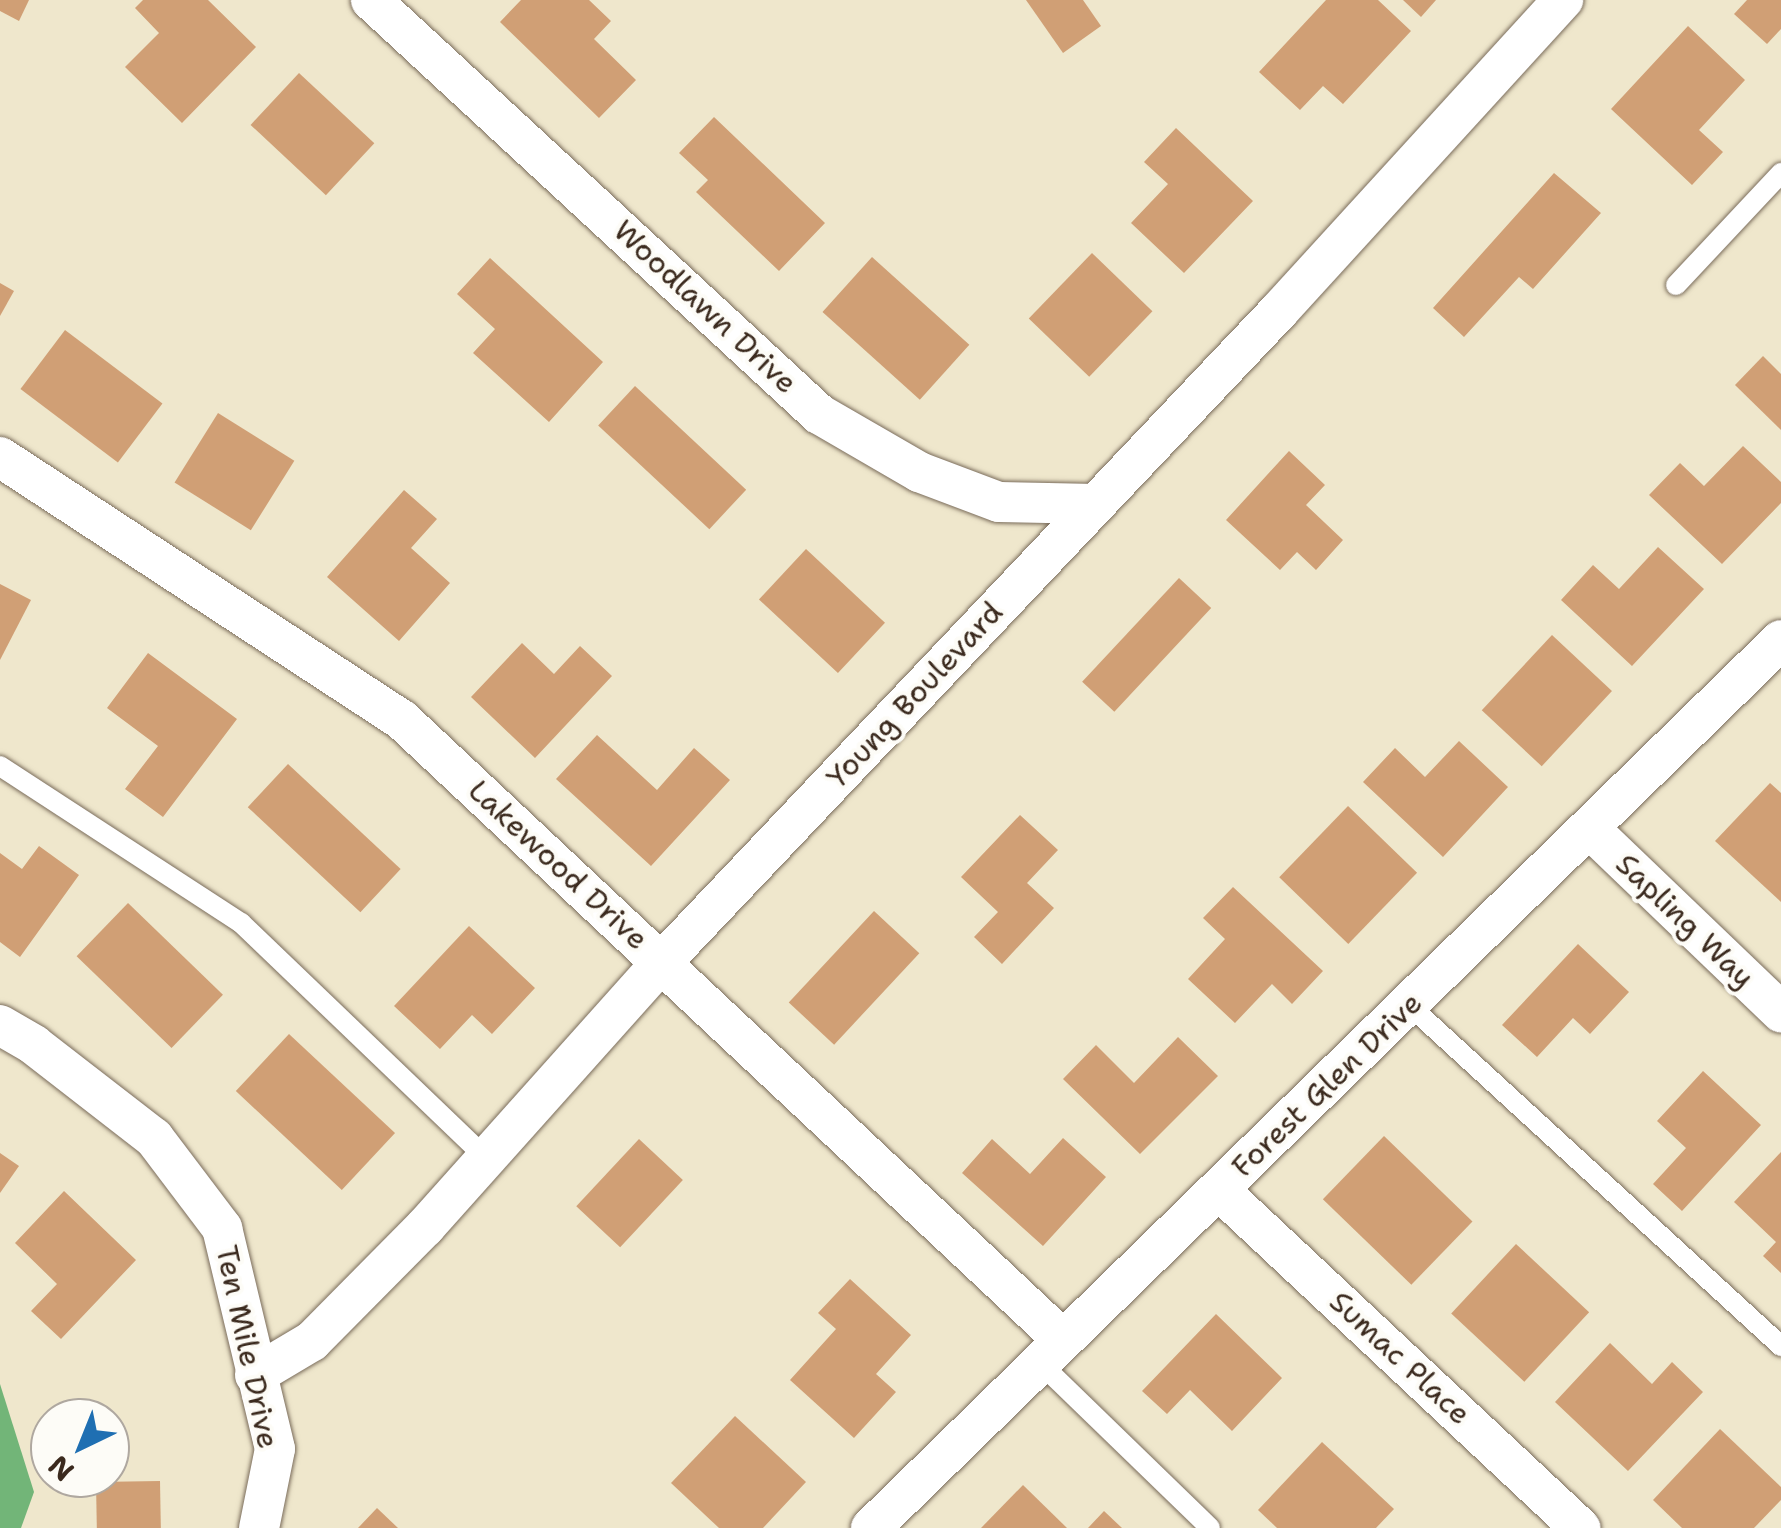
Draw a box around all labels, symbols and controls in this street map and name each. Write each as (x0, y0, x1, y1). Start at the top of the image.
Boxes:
street label: Woodlawn Drive (606, 213, 804, 401)
street label: Young Boulevard (820, 594, 1010, 796)
street label: Lakewood Drive (461, 773, 655, 957)
street label: Sapling Way (1608, 846, 1762, 996)
street label: Forest Glen Drive (1224, 985, 1430, 1185)
street label: Ten Mile Drive (208, 1242, 286, 1452)
street label: Sumac Place (1322, 1284, 1478, 1432)
north arrow (30, 1398, 130, 1498)
text: N (40, 1447, 82, 1490)

